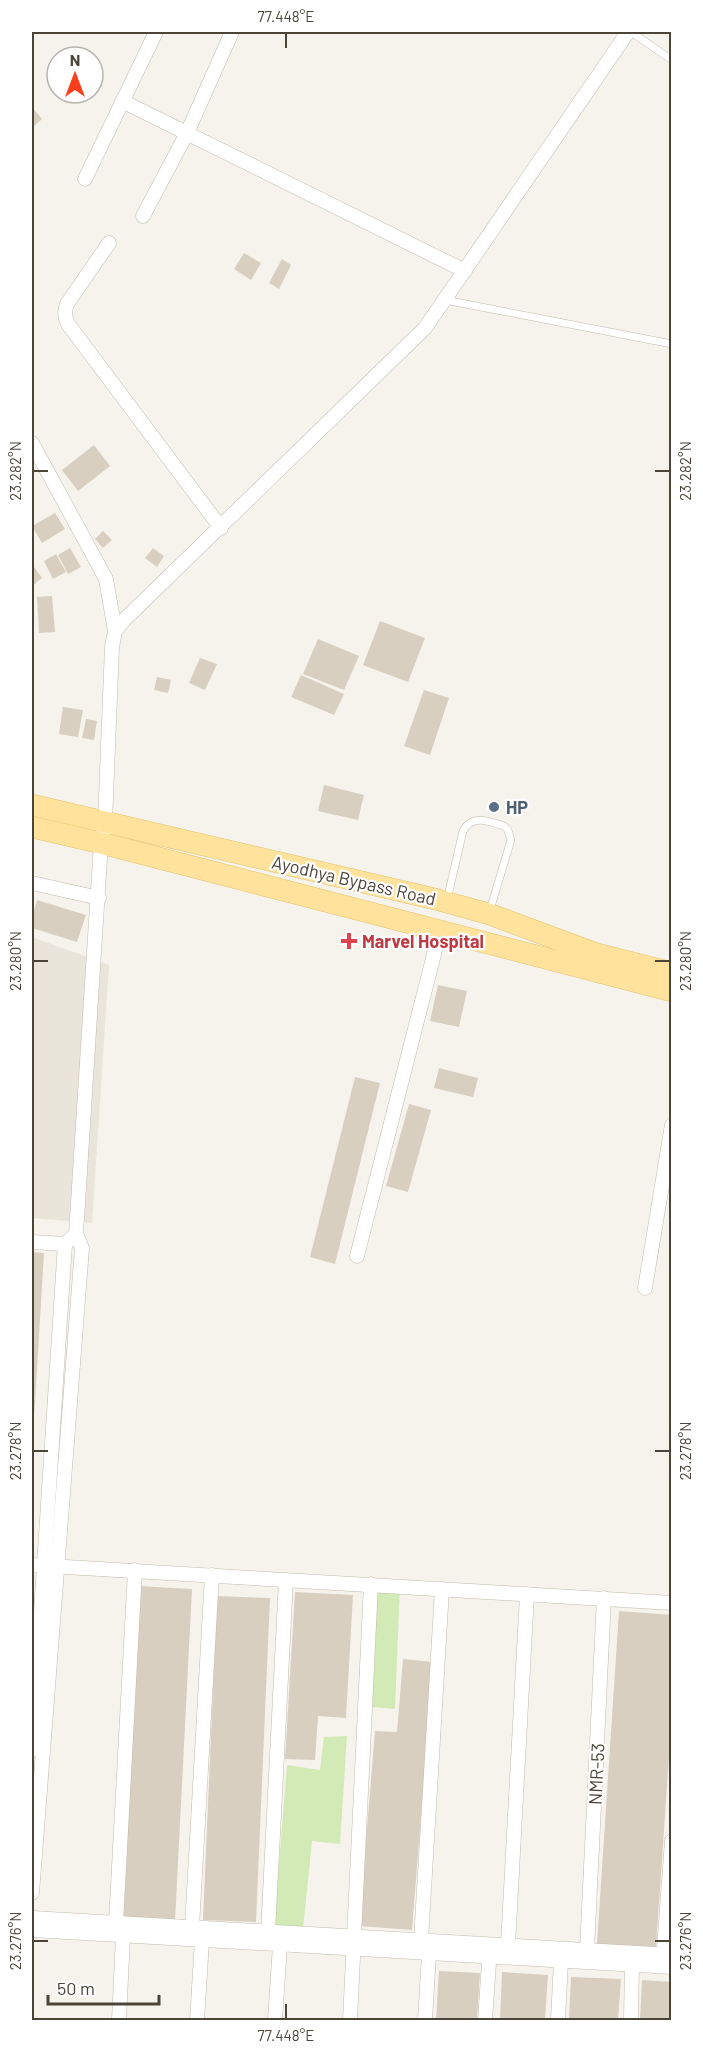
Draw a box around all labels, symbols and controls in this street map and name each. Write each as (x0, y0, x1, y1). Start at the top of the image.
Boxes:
text: 77.448°E (258, 7, 314, 25)
north arrow (45, 45, 105, 105)
text: N (70, 50, 80, 69)
text: 23.282°N (6, 441, 24, 501)
text: 23.282°N (676, 441, 694, 501)
place label: HP (506, 796, 528, 818)
marker: HP (487, 800, 501, 814)
street label: Ayodhya Bypass Road (270, 850, 438, 910)
place label: Marvel Hospital (362, 930, 484, 952)
text: 23.280°N (6, 931, 24, 991)
text: 23.280°N (676, 931, 694, 991)
marker: Marvel Hospital (340, 932, 358, 950)
text: 23.278°N (6, 1422, 24, 1480)
text: 23.278°N (676, 1422, 694, 1480)
street label: NMR-53 (583, 1743, 609, 1805)
text: 23.276°N (6, 1912, 24, 1970)
text: 23.276°N (676, 1912, 694, 1970)
scale bar (48, 1968, 159, 2006)
text: 50 m (57, 1977, 95, 1999)
text: 77.448°E (258, 2026, 314, 2044)

